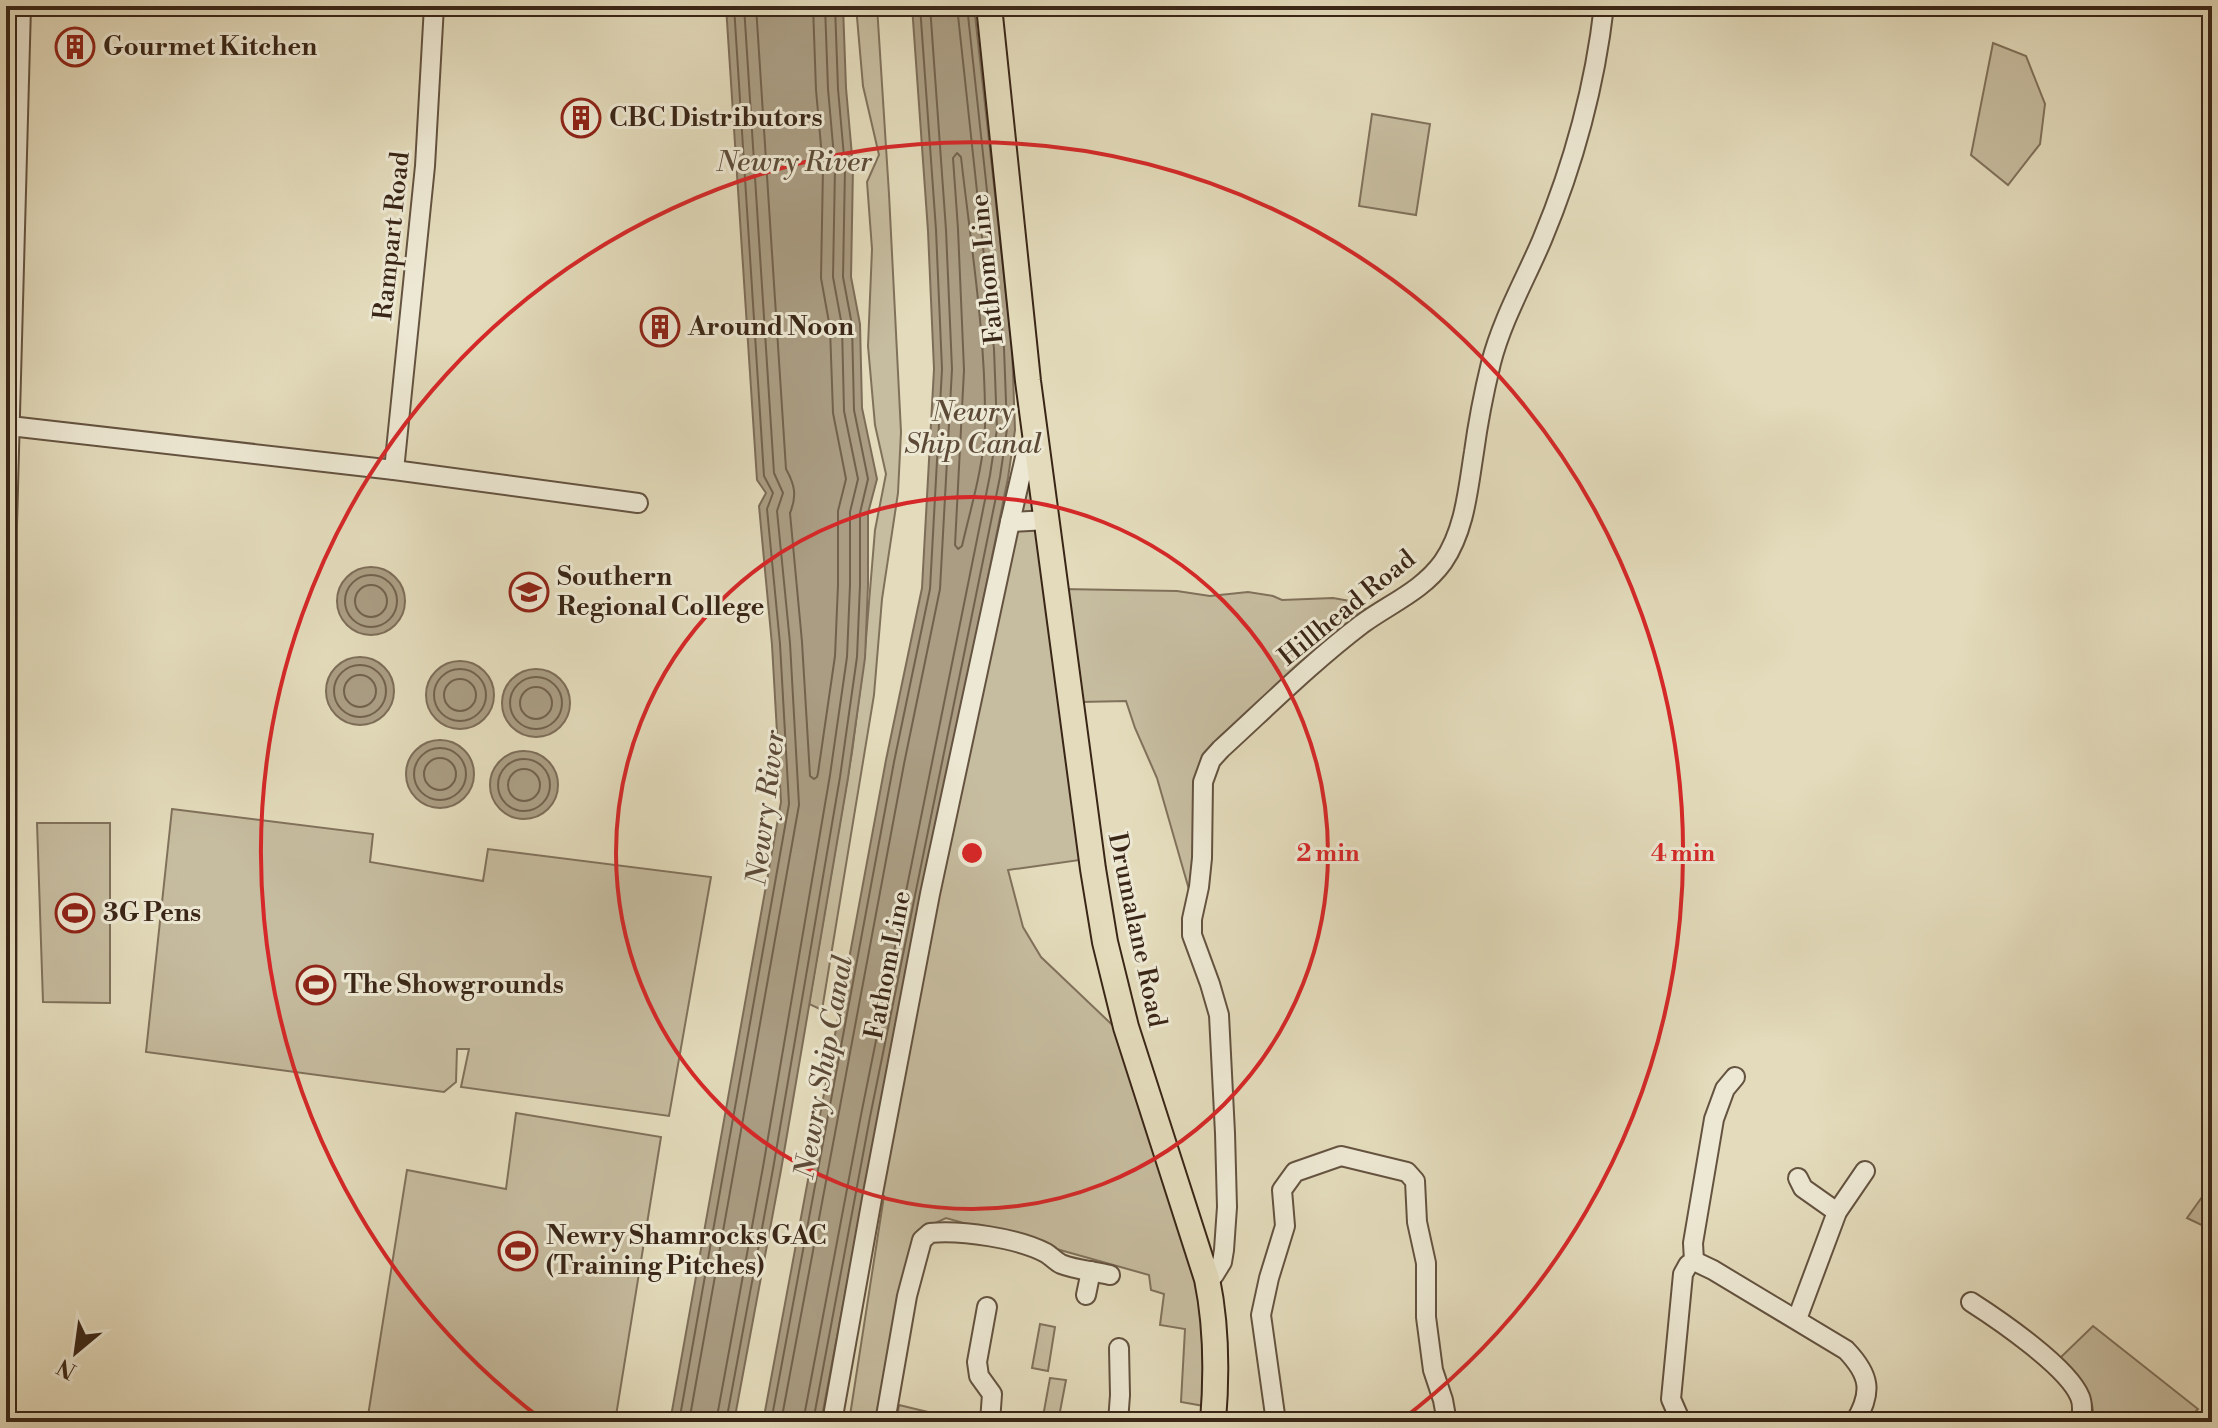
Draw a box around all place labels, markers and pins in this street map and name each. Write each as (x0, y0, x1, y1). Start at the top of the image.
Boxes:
building icon: Gourmet Kitchen (54, 26, 96, 68)
place label: Gourmet Kitchen (103, 31, 317, 63)
building icon: CBC Distributors (560, 97, 602, 139)
place label: CBC Distributors (609, 102, 823, 134)
building icon: Around Noon (639, 306, 681, 348)
place label: Around Noon (687, 311, 854, 343)
place label: Southern Regional College (557, 561, 764, 623)
school or university icon: Southern Regional College (508, 571, 550, 613)
centre of rings (958, 839, 986, 867)
sports icon: 3G Pens (54, 892, 96, 934)
place label: 3G Pens (103, 897, 201, 929)
sports icon: The Showgrounds (295, 964, 337, 1006)
place label: The Showgrounds (344, 969, 564, 1001)
place label: Newry Shamrocks GAC (Training Pitches) (546, 1220, 827, 1282)
sports icon: Newry Shamrocks GAC (Training Pitches) (497, 1230, 539, 1272)

